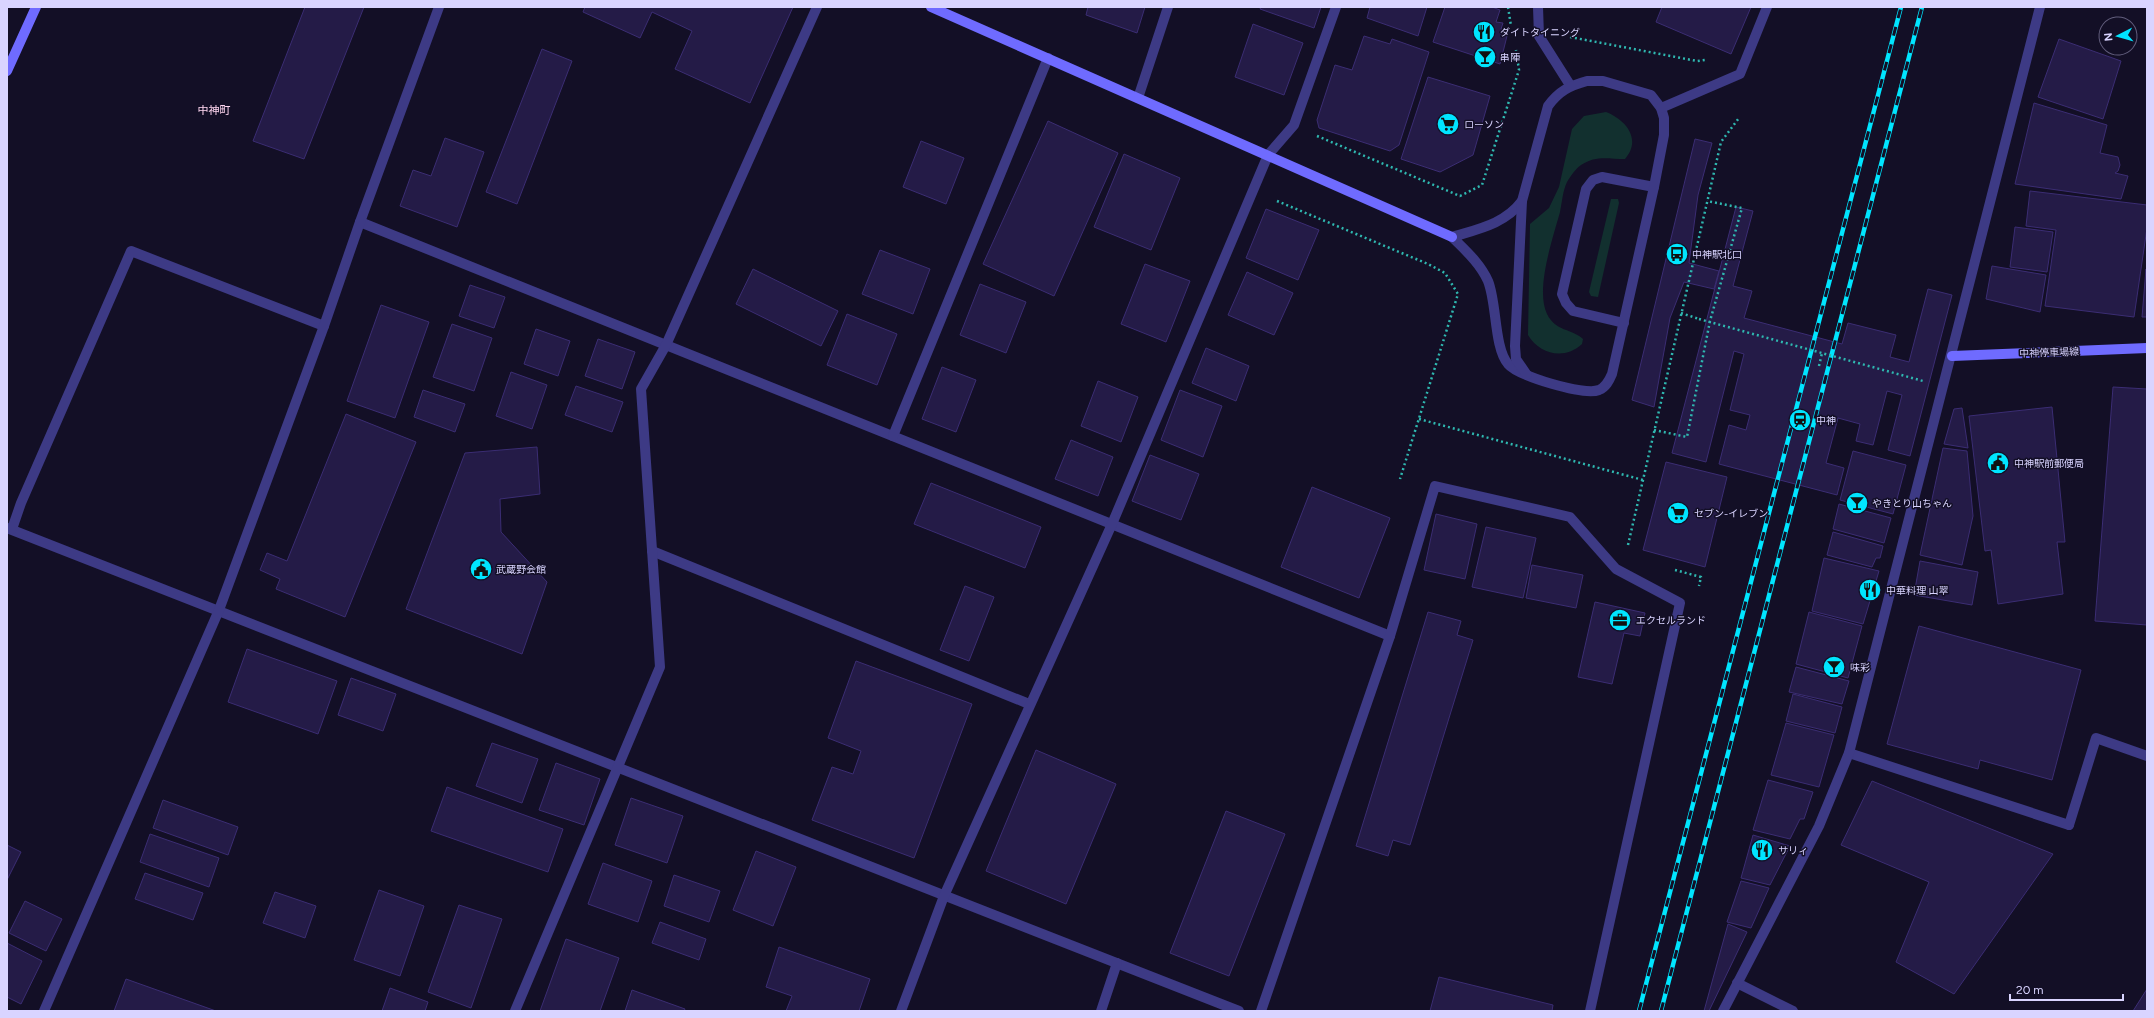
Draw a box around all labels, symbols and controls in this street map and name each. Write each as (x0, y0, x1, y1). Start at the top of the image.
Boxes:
north arrow (2098, 16, 2138, 56)
restaurant icon: ダイトタイニング (1471, 19, 1497, 45)
place label: ダイトタイニング (1500, 26, 1580, 39)
text: N (2102, 32, 2115, 42)
bar icon: 串陣 (1472, 44, 1498, 70)
place label: 串陣 (1500, 51, 1520, 64)
district label: 中神町 (198, 104, 231, 117)
supermarket icon: ローソン (1435, 111, 1461, 137)
place label: ローソン (1464, 118, 1504, 131)
bus stop icon: 中神駅北口 (1664, 241, 1690, 267)
place label: 中神駅北口 (1692, 248, 1742, 261)
street label: 中神停車場線 (2019, 345, 2079, 360)
station icon: 中神 (1787, 407, 1813, 433)
place label: 中神 (1816, 414, 1836, 427)
public building icon: 中神駅前郵便局 (1985, 450, 2011, 476)
place label: 中神駅前郵便局 (2014, 457, 2084, 470)
bar icon: やきとり山ちゃん (1844, 490, 1870, 516)
place label: やきとり山ちゃん (1872, 497, 1952, 510)
supermarket icon: セブン-イレブン (1665, 500, 1691, 526)
place label: セブン-イレブン (1694, 507, 1768, 520)
public building icon: 武蔵野会館 (468, 556, 494, 582)
place label: 武蔵野会館 (496, 563, 546, 576)
restaurant icon: 中華料理 山翠 (1857, 577, 1883, 603)
place label: 中華料理 山翠 (1886, 584, 1948, 597)
office icon: エクセルランド (1607, 607, 1633, 633)
place label: エクセルランド (1636, 614, 1706, 627)
bar icon: 味彩 (1821, 654, 1847, 680)
place label: 味彩 (1850, 661, 1870, 674)
restaurant icon: サリィ (1749, 837, 1775, 863)
place label: サリィ (1778, 844, 1808, 857)
scale bar (2010, 976, 2123, 1002)
text: 20 m (2016, 983, 2044, 997)

